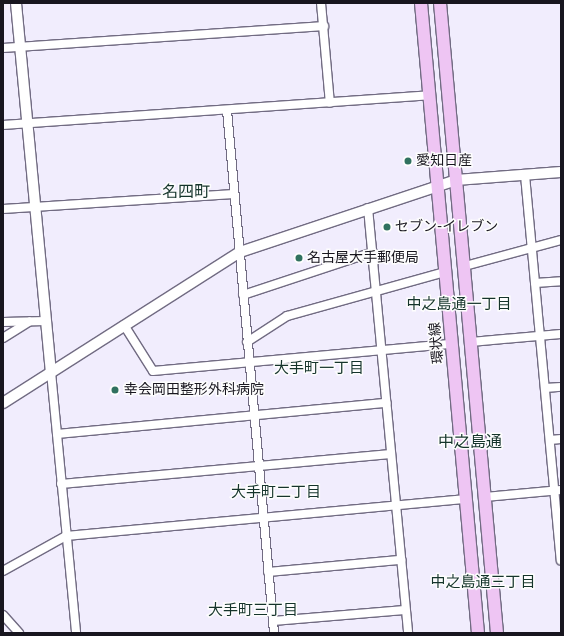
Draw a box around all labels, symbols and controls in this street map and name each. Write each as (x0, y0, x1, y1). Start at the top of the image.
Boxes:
place label: 愛知日産 (416, 153, 472, 169)
marker: 愛知日産 (403, 156, 413, 166)
district label: 名四町 (162, 182, 210, 202)
place label: セブン-イレブン (395, 219, 498, 235)
marker: セブン-イレブン (382, 222, 392, 232)
place label: 名古屋大手郵便局 (307, 250, 419, 266)
marker: 名古屋大手郵便局 (294, 253, 304, 263)
district label: 中之島通一丁目 (407, 296, 511, 314)
street label: 環状線 (427, 321, 447, 365)
district label: 大手町一丁目 (274, 360, 364, 378)
place label: 幸会岡田整形外科病院 (124, 382, 264, 398)
marker: 幸会岡田整形外科病院 (109, 384, 121, 396)
district label: 中之島通 (438, 432, 502, 452)
district label: 大手町二丁目 (231, 484, 321, 502)
district label: 中之島通三丁目 (431, 574, 535, 592)
district label: 大手町三丁目 (208, 602, 298, 620)

